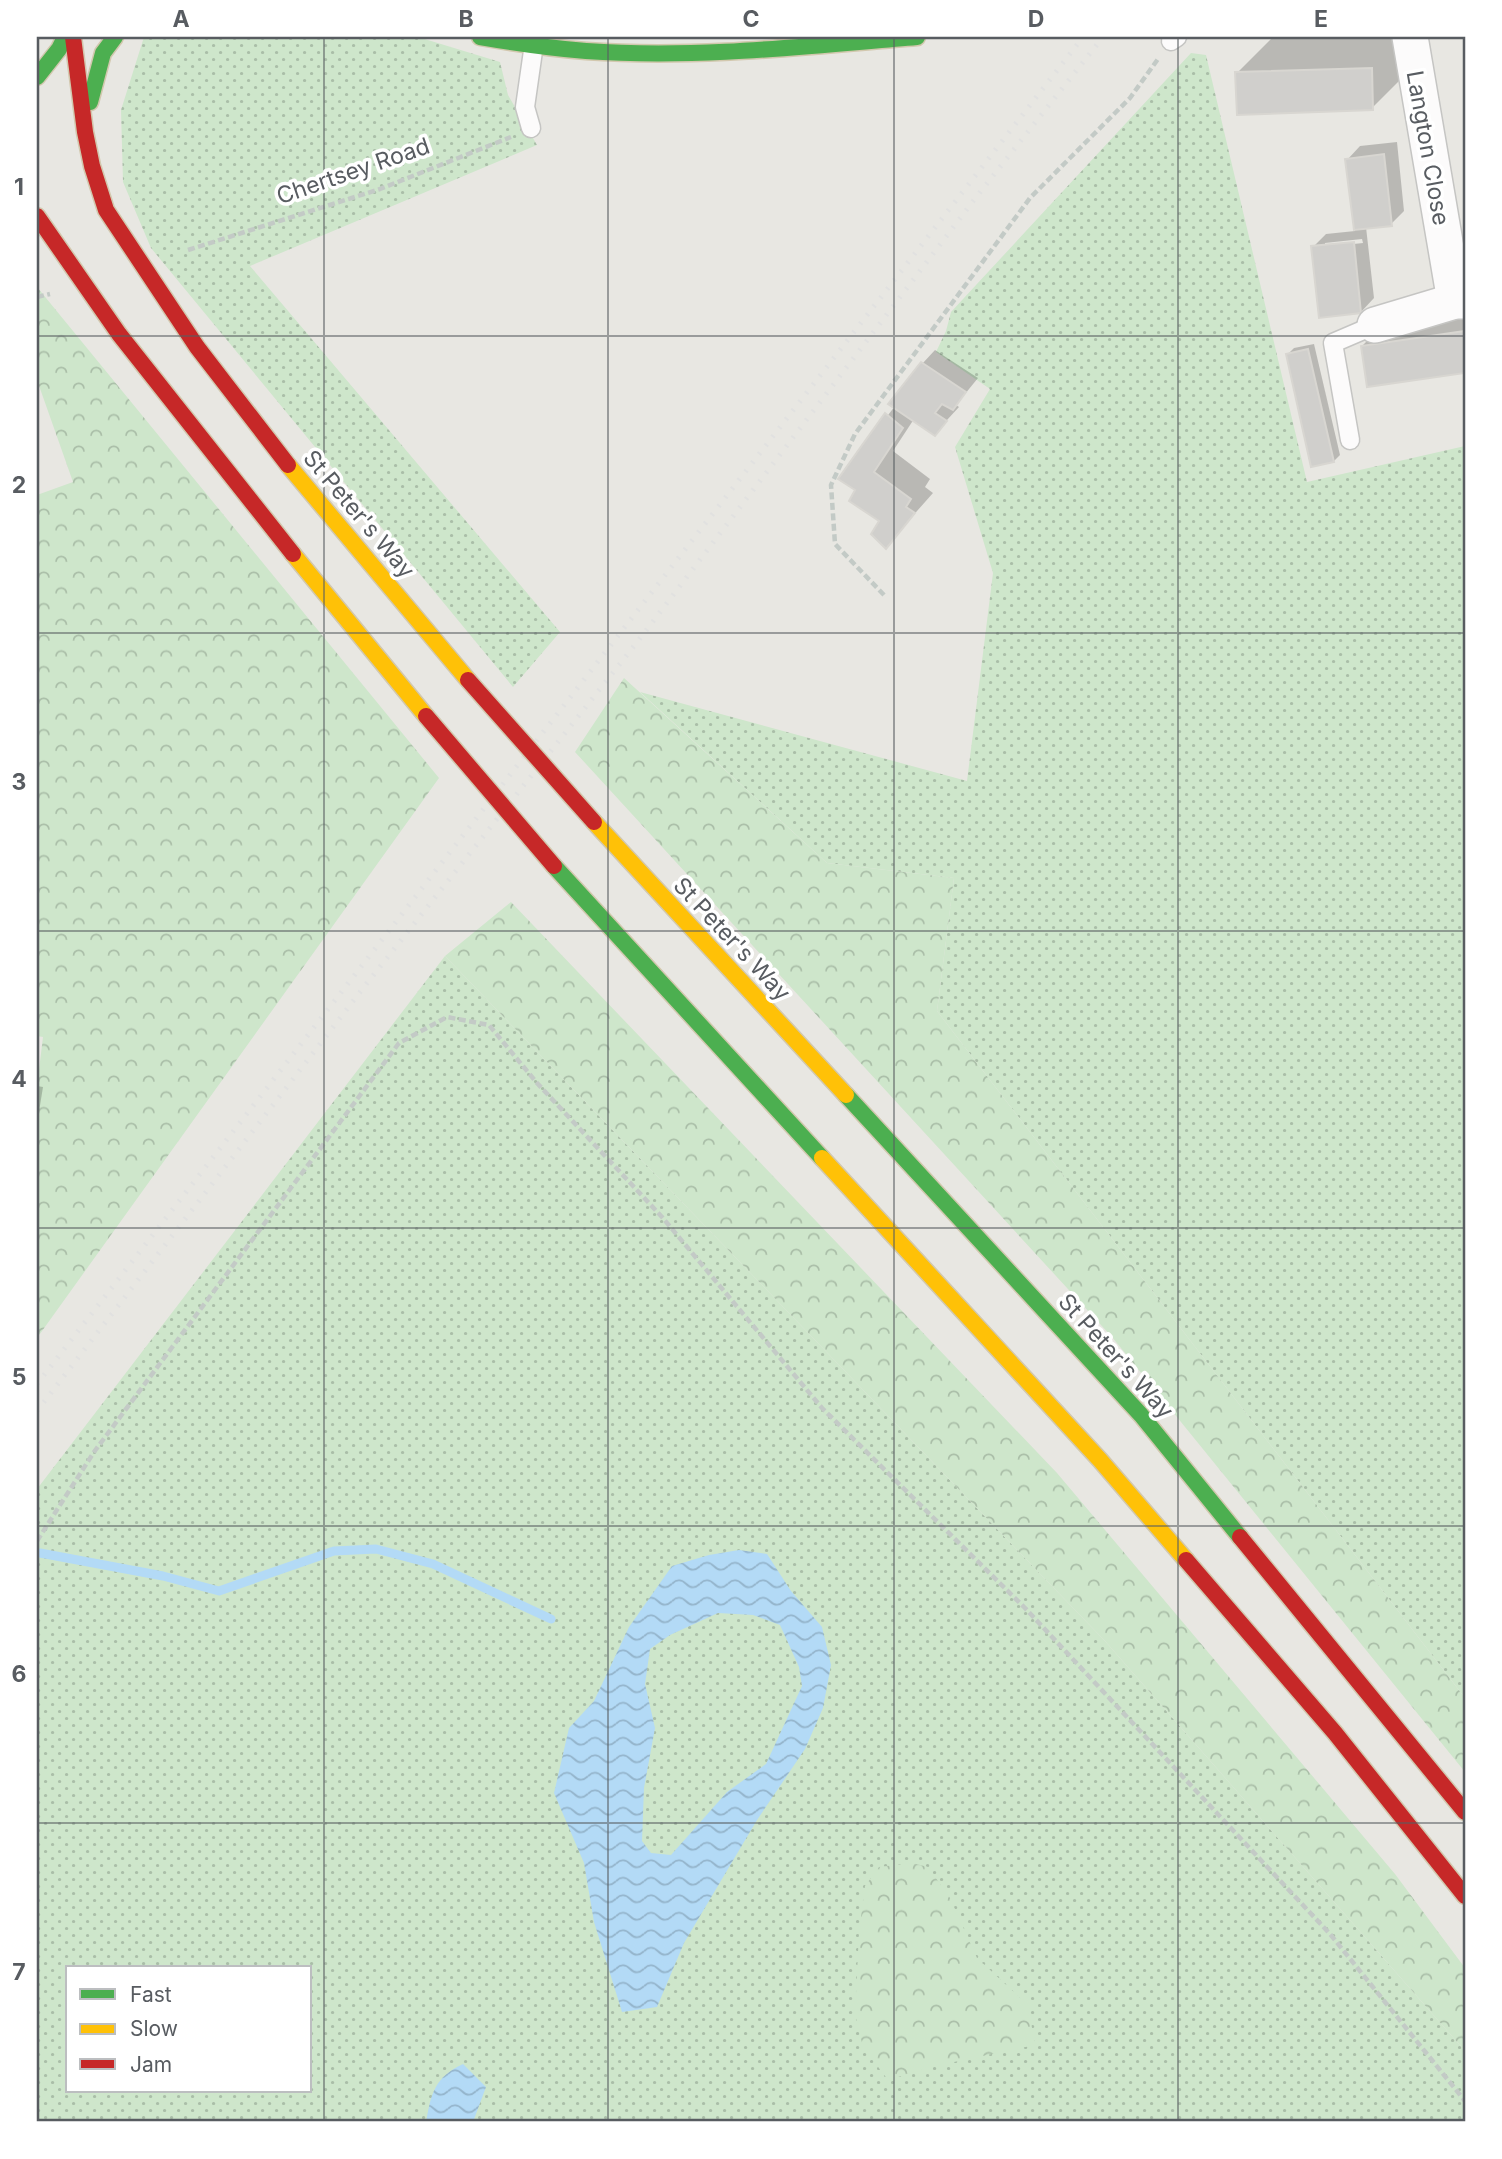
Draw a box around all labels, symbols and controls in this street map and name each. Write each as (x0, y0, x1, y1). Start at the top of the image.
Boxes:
text: A (172, 5, 190, 33)
text: B (458, 5, 474, 33)
text: C (742, 5, 760, 33)
text: D (1028, 5, 1044, 33)
text: E (1314, 5, 1328, 33)
street label: Langton Close (1401, 69, 1455, 227)
street label: Chertsey Road (273, 132, 433, 210)
text: 1 (14, 173, 24, 201)
street label: St Peter's Way (297, 444, 421, 584)
text: 2 (12, 471, 26, 499)
text: 3 (12, 768, 26, 796)
street label: St Peter's Way (668, 871, 796, 1007)
text: 4 (11, 1065, 27, 1093)
street label: St Peter's Way (1053, 1288, 1180, 1424)
text: 5 (12, 1363, 26, 1391)
text: 6 (12, 1660, 26, 1688)
text: 7 (12, 1958, 26, 1986)
legend (66, 1966, 312, 2092)
text: Fast (130, 1982, 172, 2007)
text: Slow (130, 2016, 178, 2041)
text: Jam (130, 2052, 172, 2077)

